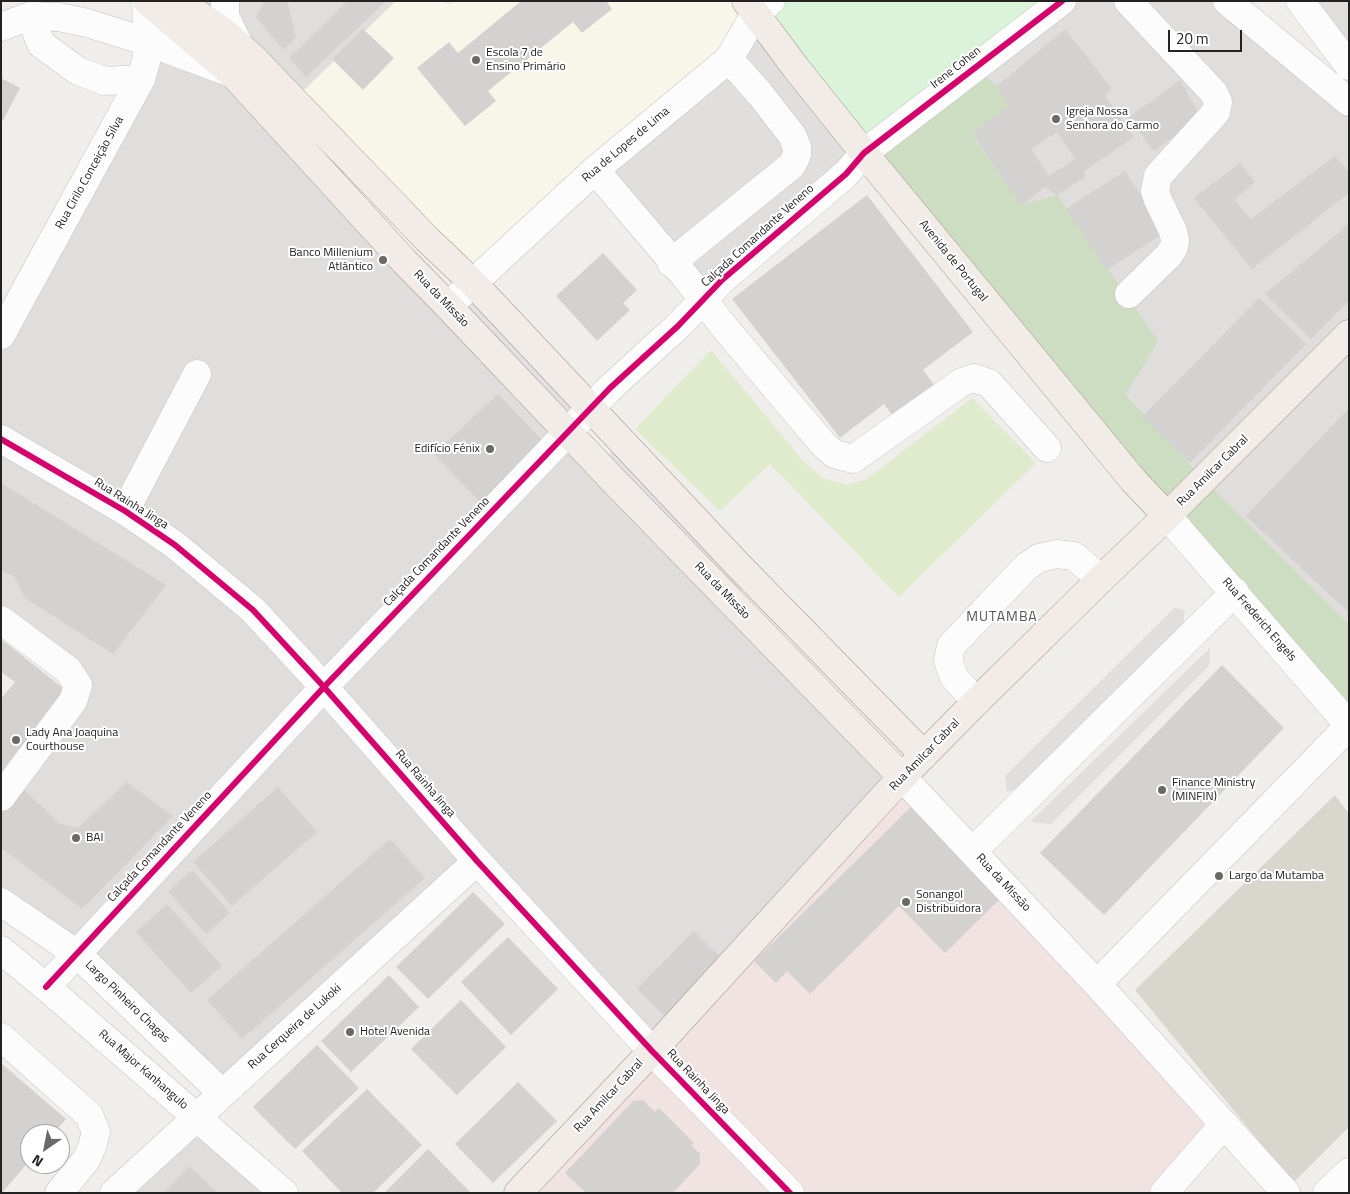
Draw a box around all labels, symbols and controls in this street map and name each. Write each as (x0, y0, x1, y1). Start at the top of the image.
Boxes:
scale bar (1170, 20, 1244, 52)
text: 20 m (1176, 27, 1209, 50)
street label: Irene Cohen (928, 44, 984, 92)
place label: Escola 7 de Ensino Primário (486, 46, 566, 74)
marker: Escola 7 de Ensino Primário (470, 54, 482, 66)
street label: Rua de Lopes de Lima (579, 104, 673, 186)
place label: Igreja Nossa Senhora do Carmo (1066, 105, 1159, 133)
marker: Igreja Nossa Senhora do Carmo (1050, 113, 1062, 125)
street label: Rua Cirilo Conceição Silva (53, 114, 127, 232)
street label: Calçada Comandante Veneno (699, 182, 817, 290)
street label: Avenida de Portugal (916, 217, 990, 305)
place label: Banco Millenium Atlântico (289, 246, 373, 274)
marker: Banco Millenium Atlântico (377, 254, 389, 266)
street label: Rua da Missão (410, 268, 472, 330)
street label: Rua Amilcar Cabral (1174, 432, 1252, 510)
place label: Edifício Fénix (414, 442, 480, 456)
marker: Edifício Fénix (484, 443, 496, 455)
street label: Rua Rainha Jinga (91, 475, 171, 533)
street label: Calçada Comandante Veneno (381, 494, 493, 610)
street label: Rua da Missão (691, 560, 753, 622)
street label: Rua Frederich Engels (1219, 575, 1299, 665)
district label: MUTAMBA (965, 610, 1039, 626)
street label: Rua Amilcar Cabral (887, 716, 963, 794)
place label: Lady Ana Joaquina Courthouse (26, 726, 118, 754)
marker: Lady Ana Joaquina Courthouse (10, 734, 22, 746)
street label: Rua Rainha Jinga (392, 747, 458, 821)
place label: Finance Ministry (MINFIN) (1172, 776, 1255, 804)
marker: Finance Ministry (MINFIN) (1156, 784, 1168, 796)
street label: Calçada Comandante Veneno (105, 789, 215, 905)
place label: BAI (86, 831, 103, 845)
marker: BAI (70, 832, 82, 844)
street label: Rua da Missão (973, 851, 1033, 915)
place label: Largo da Mutamba (1229, 869, 1324, 883)
marker: Largo da Mutamba (1213, 870, 1225, 882)
place label: Sonangol Distribuidora (916, 888, 981, 916)
marker: Sonangol Distribuidora (900, 896, 912, 908)
street label: Largo Pinheiro Chagas (82, 958, 172, 1046)
street label: Rua Cerqueira de Lukoki (245, 981, 345, 1073)
place label: Hotel Avenida (360, 1025, 430, 1039)
marker: Hotel Avenida (344, 1026, 356, 1038)
street label: Rua Major Kanhangulo (95, 1027, 191, 1113)
street label: Rua Rainha Jinga (663, 1047, 733, 1117)
street label: Rua Amilcar Cabral (571, 1056, 647, 1136)
north arrow (20, 1124, 70, 1174)
text: N (27, 1150, 47, 1173)

